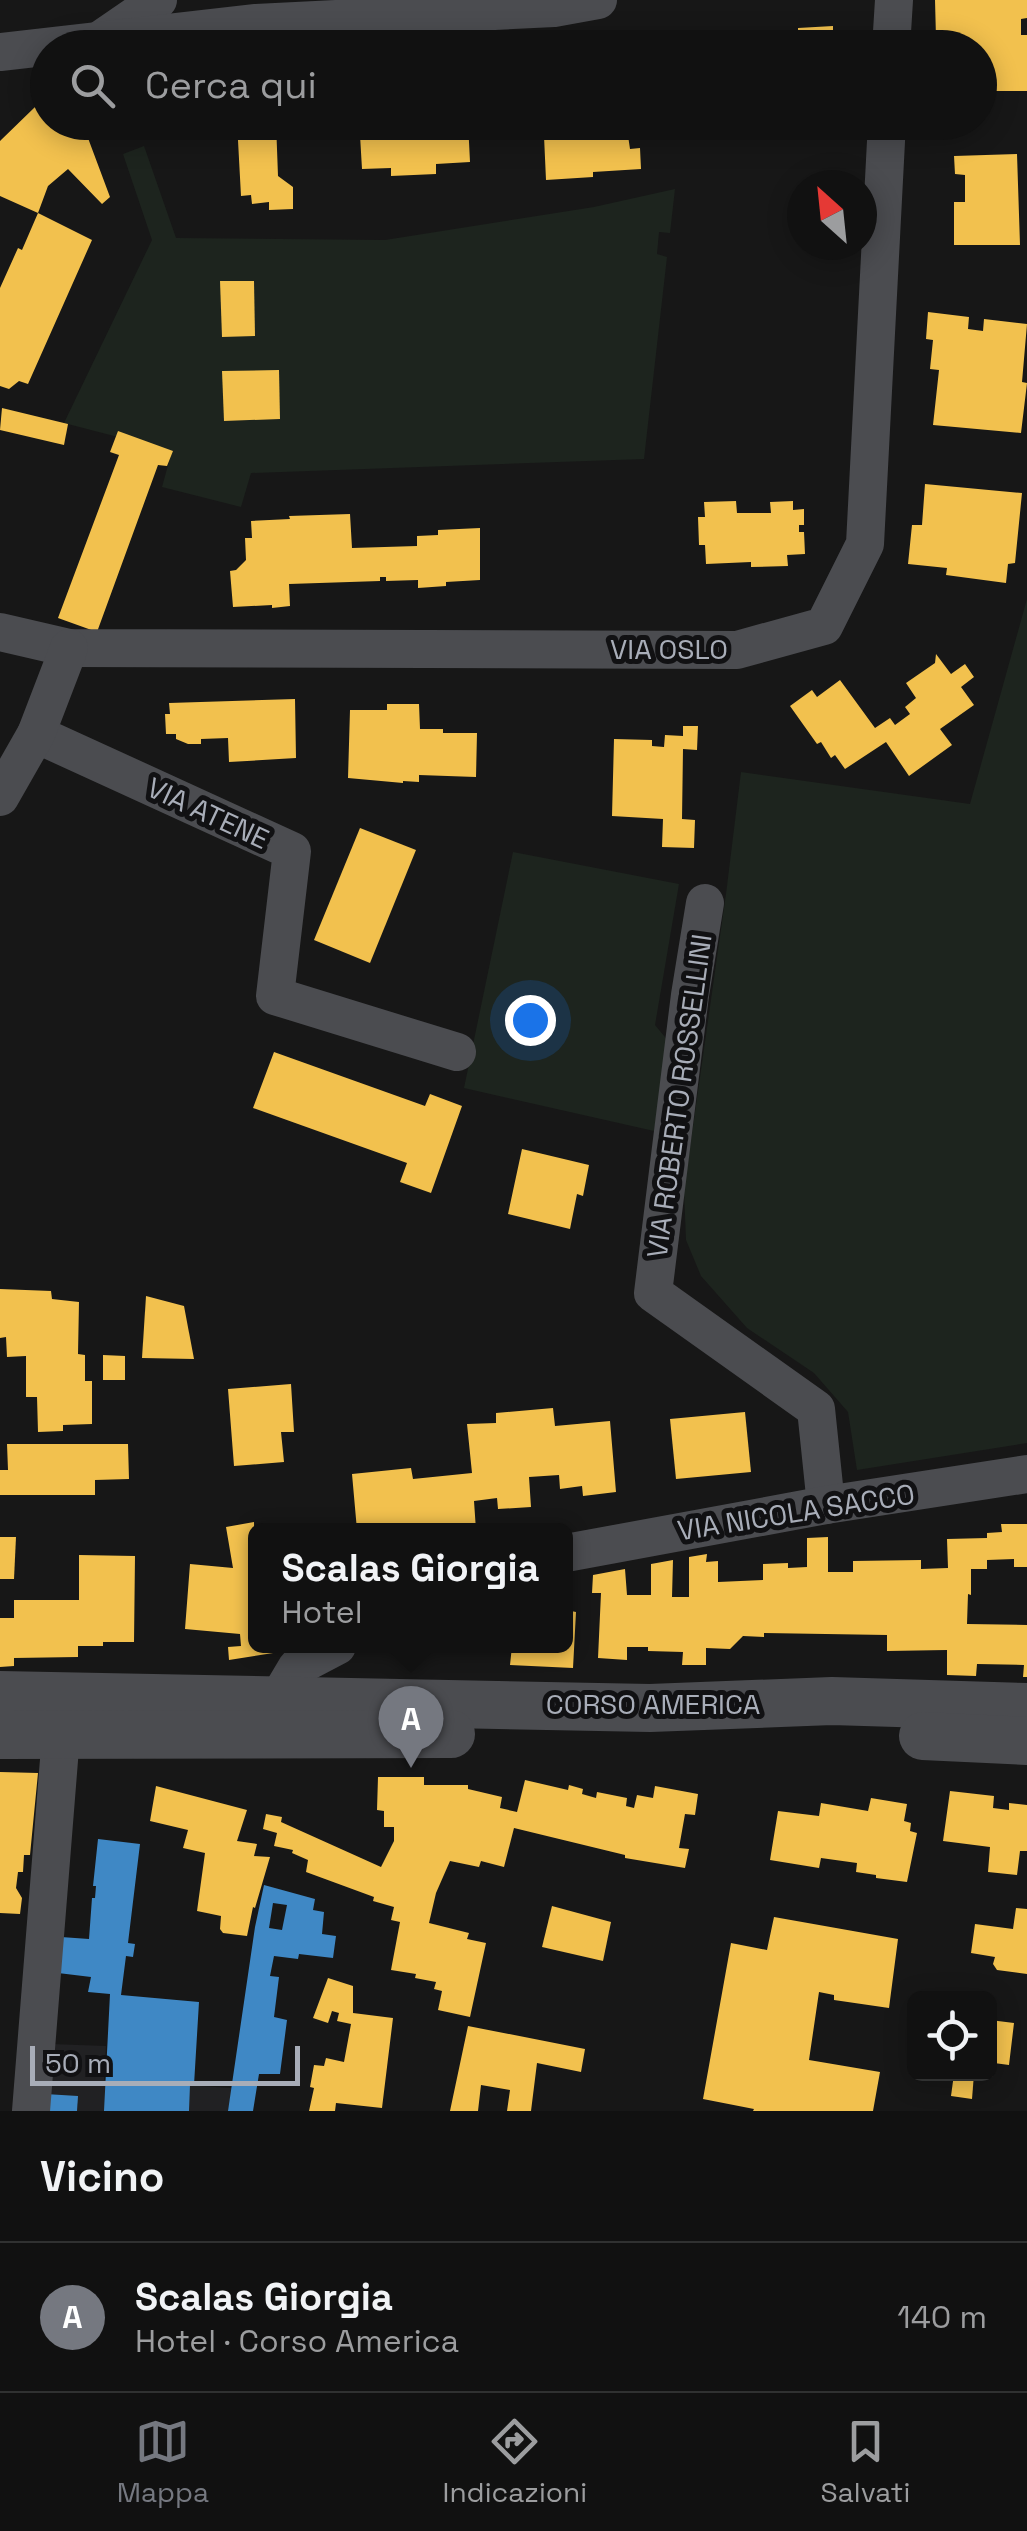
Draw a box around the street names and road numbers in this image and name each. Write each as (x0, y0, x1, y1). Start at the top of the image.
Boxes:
street label: VIA OSLO (610, 631, 728, 667)
street label: VIA ATENE (141, 769, 275, 857)
street label: VIA ROBERTO ROSSELLINI (638, 932, 720, 1260)
street label: VIA NICOLA SACCO (675, 1475, 917, 1549)
street label: CORSO AMERICA (546, 1686, 760, 1722)

